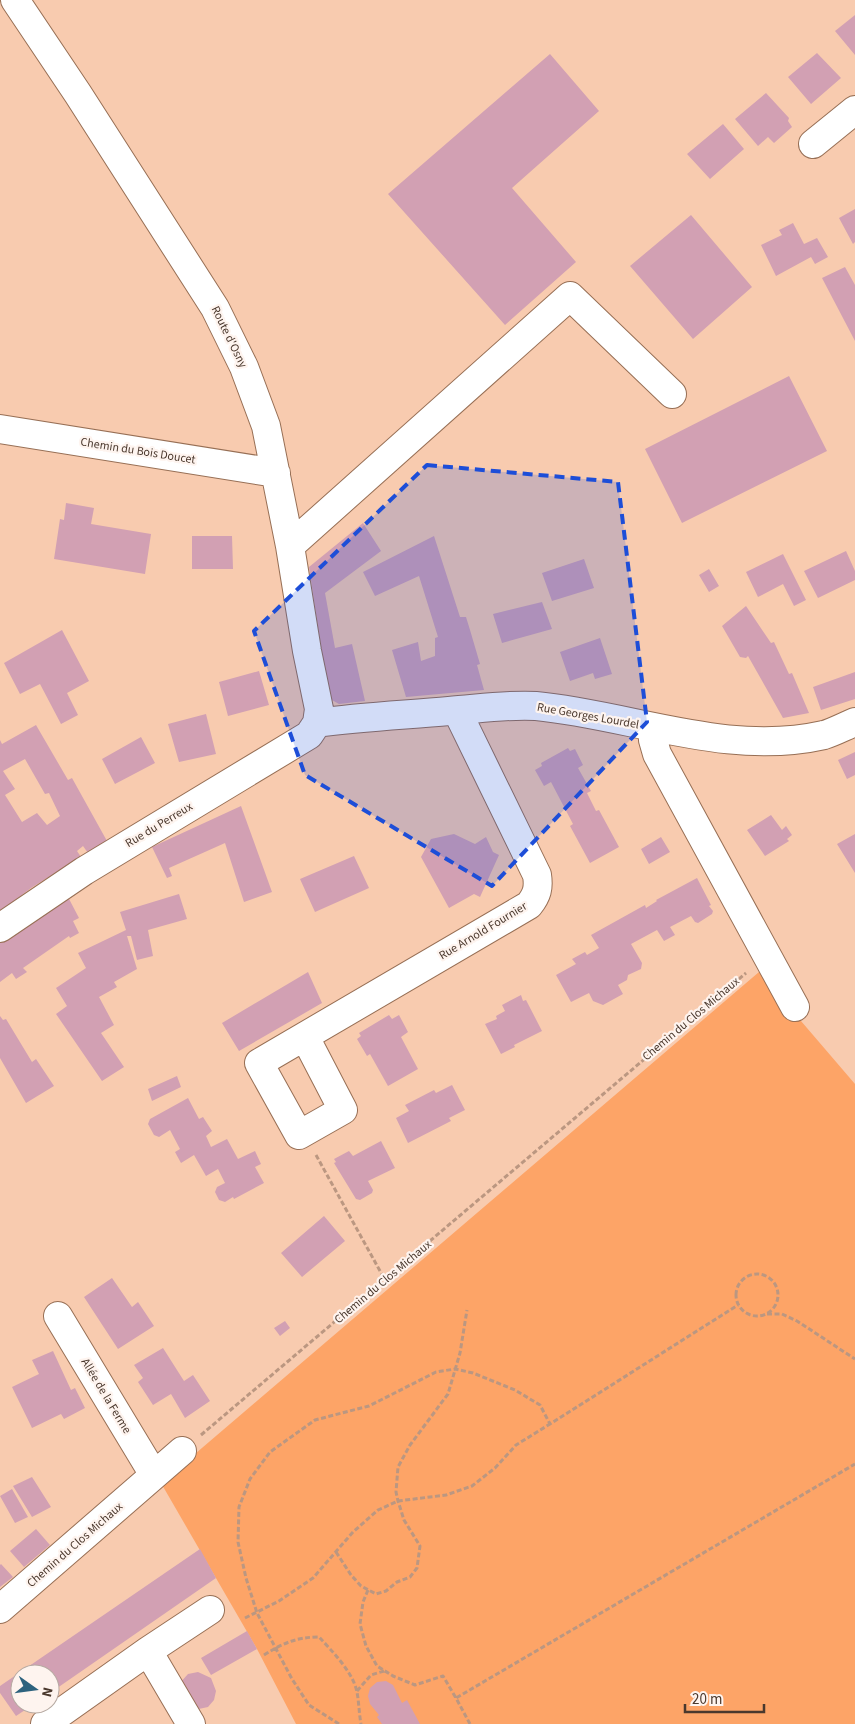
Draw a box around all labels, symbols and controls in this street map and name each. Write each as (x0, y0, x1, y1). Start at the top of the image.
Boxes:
street label: Route d'Osny (207, 303, 251, 371)
street label: Chemin du Bois Doucet (79, 434, 197, 468)
street label: Rue Georges Lourdel (536, 699, 640, 733)
street label: Rue du Perreux (122, 798, 196, 852)
street label: Rue Arnold Fournier (436, 897, 531, 964)
street label: Chemin du Clos Michaux (639, 973, 744, 1065)
street label: Chemin du Clos Michaux (331, 1236, 436, 1328)
street label: Allée de la Ferme (77, 1355, 135, 1437)
street label: Chemin du Clos Michaux (23, 1498, 127, 1592)
north arrow (10, 1664, 60, 1714)
scale bar (685, 1682, 764, 1714)
text: N (36, 1685, 57, 1699)
text: 20 m (692, 1689, 722, 1710)

